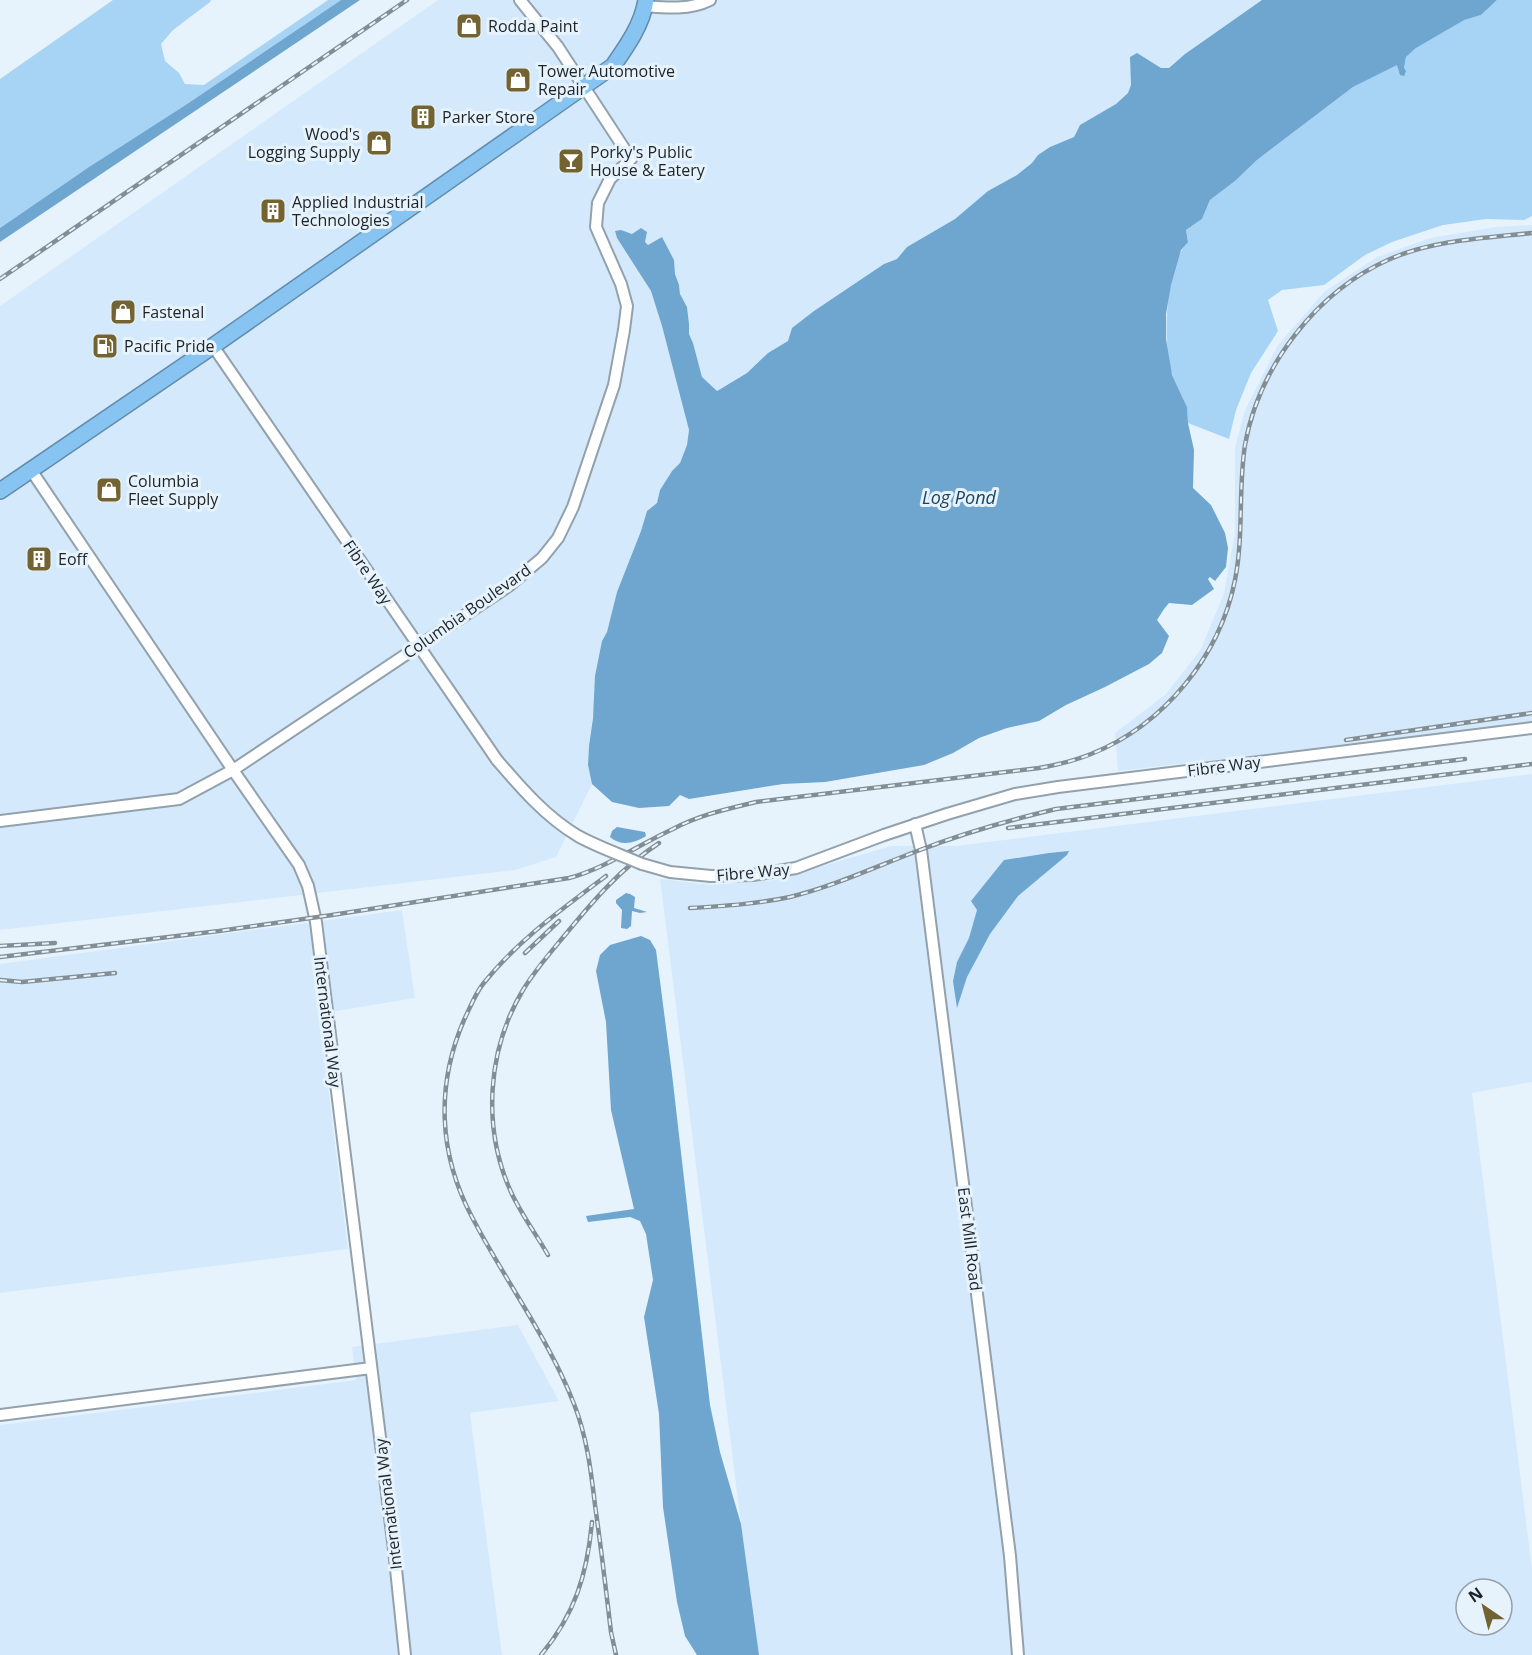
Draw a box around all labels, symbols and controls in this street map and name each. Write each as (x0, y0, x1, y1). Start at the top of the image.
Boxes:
shop icon: Rodda Paint (454, 11, 484, 41)
place label: Rodda Paint (488, 15, 578, 37)
place label: Tower Automotive Repair (538, 60, 675, 100)
shop icon: Tower Automotive Repair (503, 65, 533, 95)
building icon: Parker Store (408, 102, 438, 132)
place label: Parker Store (442, 106, 535, 128)
place label: Wood's Logging Supply (248, 123, 361, 163)
shop icon: Wood's Logging Supply (364, 128, 394, 158)
place label: Porky's Public House & Eatery (590, 141, 706, 181)
bar icon: Porky's Public House & Eatery (556, 146, 586, 176)
place label: Applied Industrial Technologies (292, 191, 423, 231)
building icon: Applied Industrial Technologies (258, 196, 288, 226)
shop icon: Fastenal (108, 297, 138, 327)
place label: Fastenal (142, 301, 204, 323)
fuel station icon: Pacific Pride (90, 331, 120, 361)
place label: Pacific Pride (124, 335, 214, 357)
place label: Columbia Fleet Supply (128, 470, 219, 510)
shop icon: Columbia Fleet Supply (94, 475, 124, 505)
water label: Log Pond (922, 485, 997, 509)
street label: Fibre Way (338, 535, 398, 609)
building icon: Eoff (24, 544, 54, 574)
place label: Eoff (58, 548, 89, 570)
street label: Columbia Boulevard (399, 559, 535, 663)
street label: Fibre Way (1186, 750, 1263, 781)
street label: Fibre Way (715, 858, 792, 886)
street label: International Way (309, 955, 347, 1090)
street label: East Mill Road (953, 1186, 987, 1292)
street label: International Way (369, 1436, 407, 1571)
north arrow (1454, 1577, 1514, 1637)
text: N (1464, 1582, 1487, 1607)

